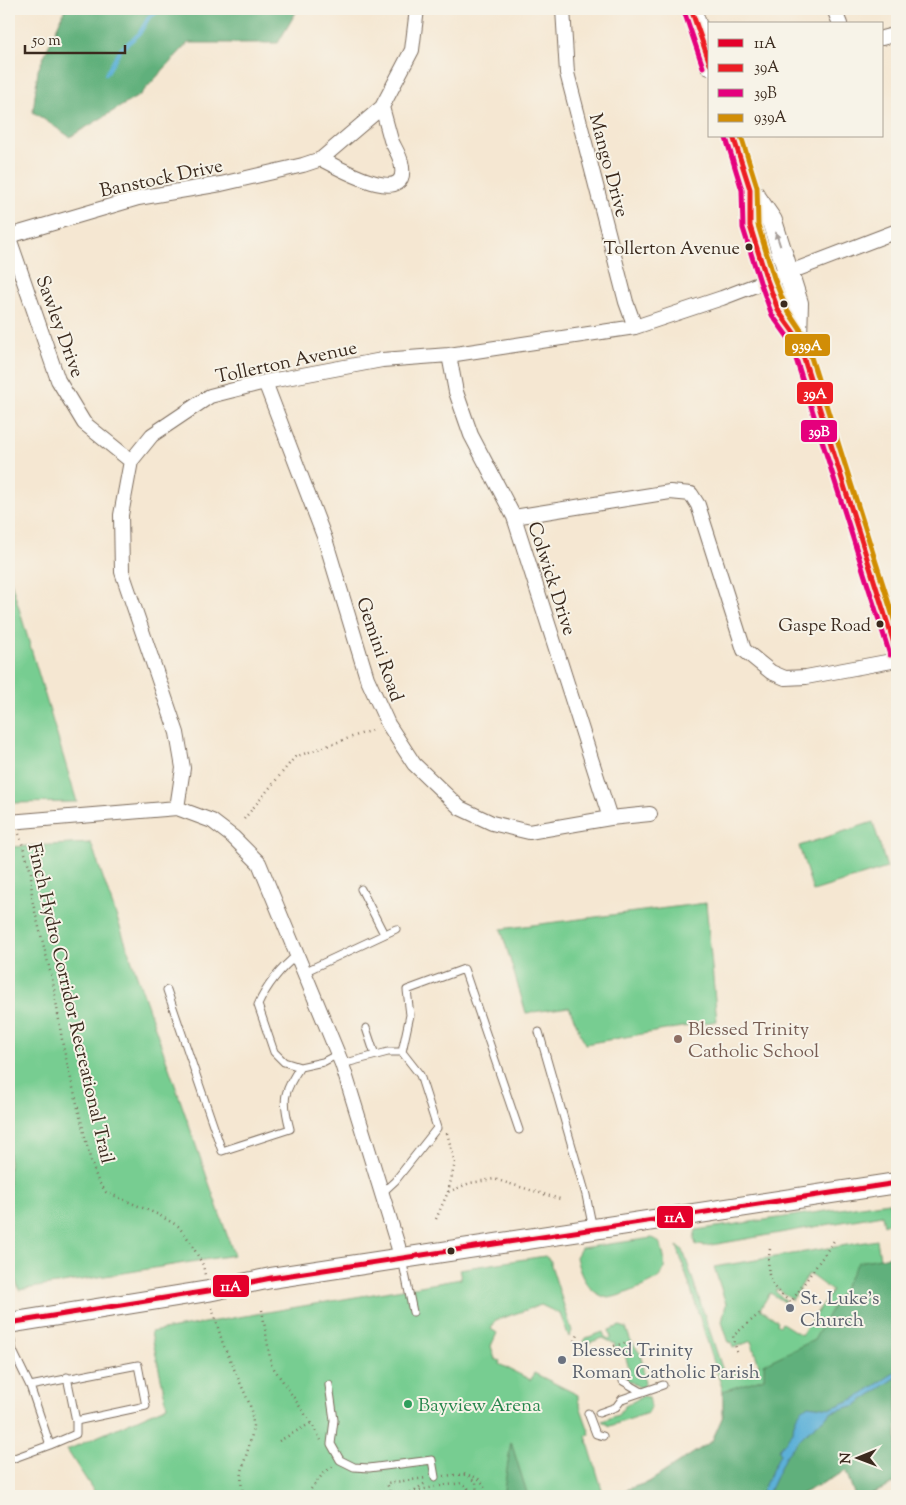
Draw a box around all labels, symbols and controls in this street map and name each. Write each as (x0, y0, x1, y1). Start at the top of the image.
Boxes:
scale bar (25, 22, 125, 54)
legend (708, 22, 884, 138)
text: 50 m (31, 31, 61, 52)
text: 11A (754, 34, 776, 55)
text: 39A (754, 58, 779, 79)
text: 39B (754, 84, 777, 105)
text: 939A (754, 108, 787, 129)
street label: Mango Drive (581, 111, 634, 221)
street label: Banstock Drive (98, 153, 226, 206)
one-way arrow (773, 231, 781, 246)
place label: Tollerton Avenue (604, 237, 740, 263)
marker: Tollerton Avenue (744, 242, 754, 252)
street label: Sawley Drive (28, 272, 90, 382)
unlabelled marker (779, 299, 789, 309)
line badge: 939A (784, 333, 831, 357)
street label: Tollerton Avenue (213, 335, 360, 392)
text: 939A (792, 337, 823, 357)
line badge: 39A (796, 381, 834, 405)
text: 39A (803, 385, 827, 405)
line badge: 39B (800, 419, 838, 443)
text: 39B (808, 423, 830, 443)
street label: Colwick Drive (520, 518, 582, 639)
street label: Gemini Road (348, 594, 409, 706)
place label: Gaspe Road (778, 614, 871, 640)
marker: Gaspe Road (875, 619, 885, 629)
street label: Finch Hydro Corridor Recreational Trail (19, 841, 120, 1167)
place label: Blessed Trinity Catholic School (688, 1017, 819, 1066)
marker: Blessed Trinity Catholic School (672, 1033, 684, 1045)
line badge: 11A (656, 1205, 694, 1229)
text: 11A (665, 1209, 686, 1229)
unlabelled marker (446, 1246, 456, 1256)
line badge: 11A (212, 1274, 250, 1298)
text: 11A (221, 1278, 242, 1298)
place label: St. Luke’s Church (800, 1286, 880, 1335)
marker: St. Luke’s Church (784, 1302, 796, 1314)
place label: Blessed Trinity Roman Catholic Parish (572, 1338, 760, 1387)
marker: Blessed Trinity Roman Catholic Parish (556, 1354, 568, 1366)
place label: Bayview Arena (418, 1393, 541, 1420)
marker: Bayview Arena (402, 1398, 414, 1410)
north arrow (834, 1432, 884, 1482)
text: N (837, 1452, 857, 1464)

